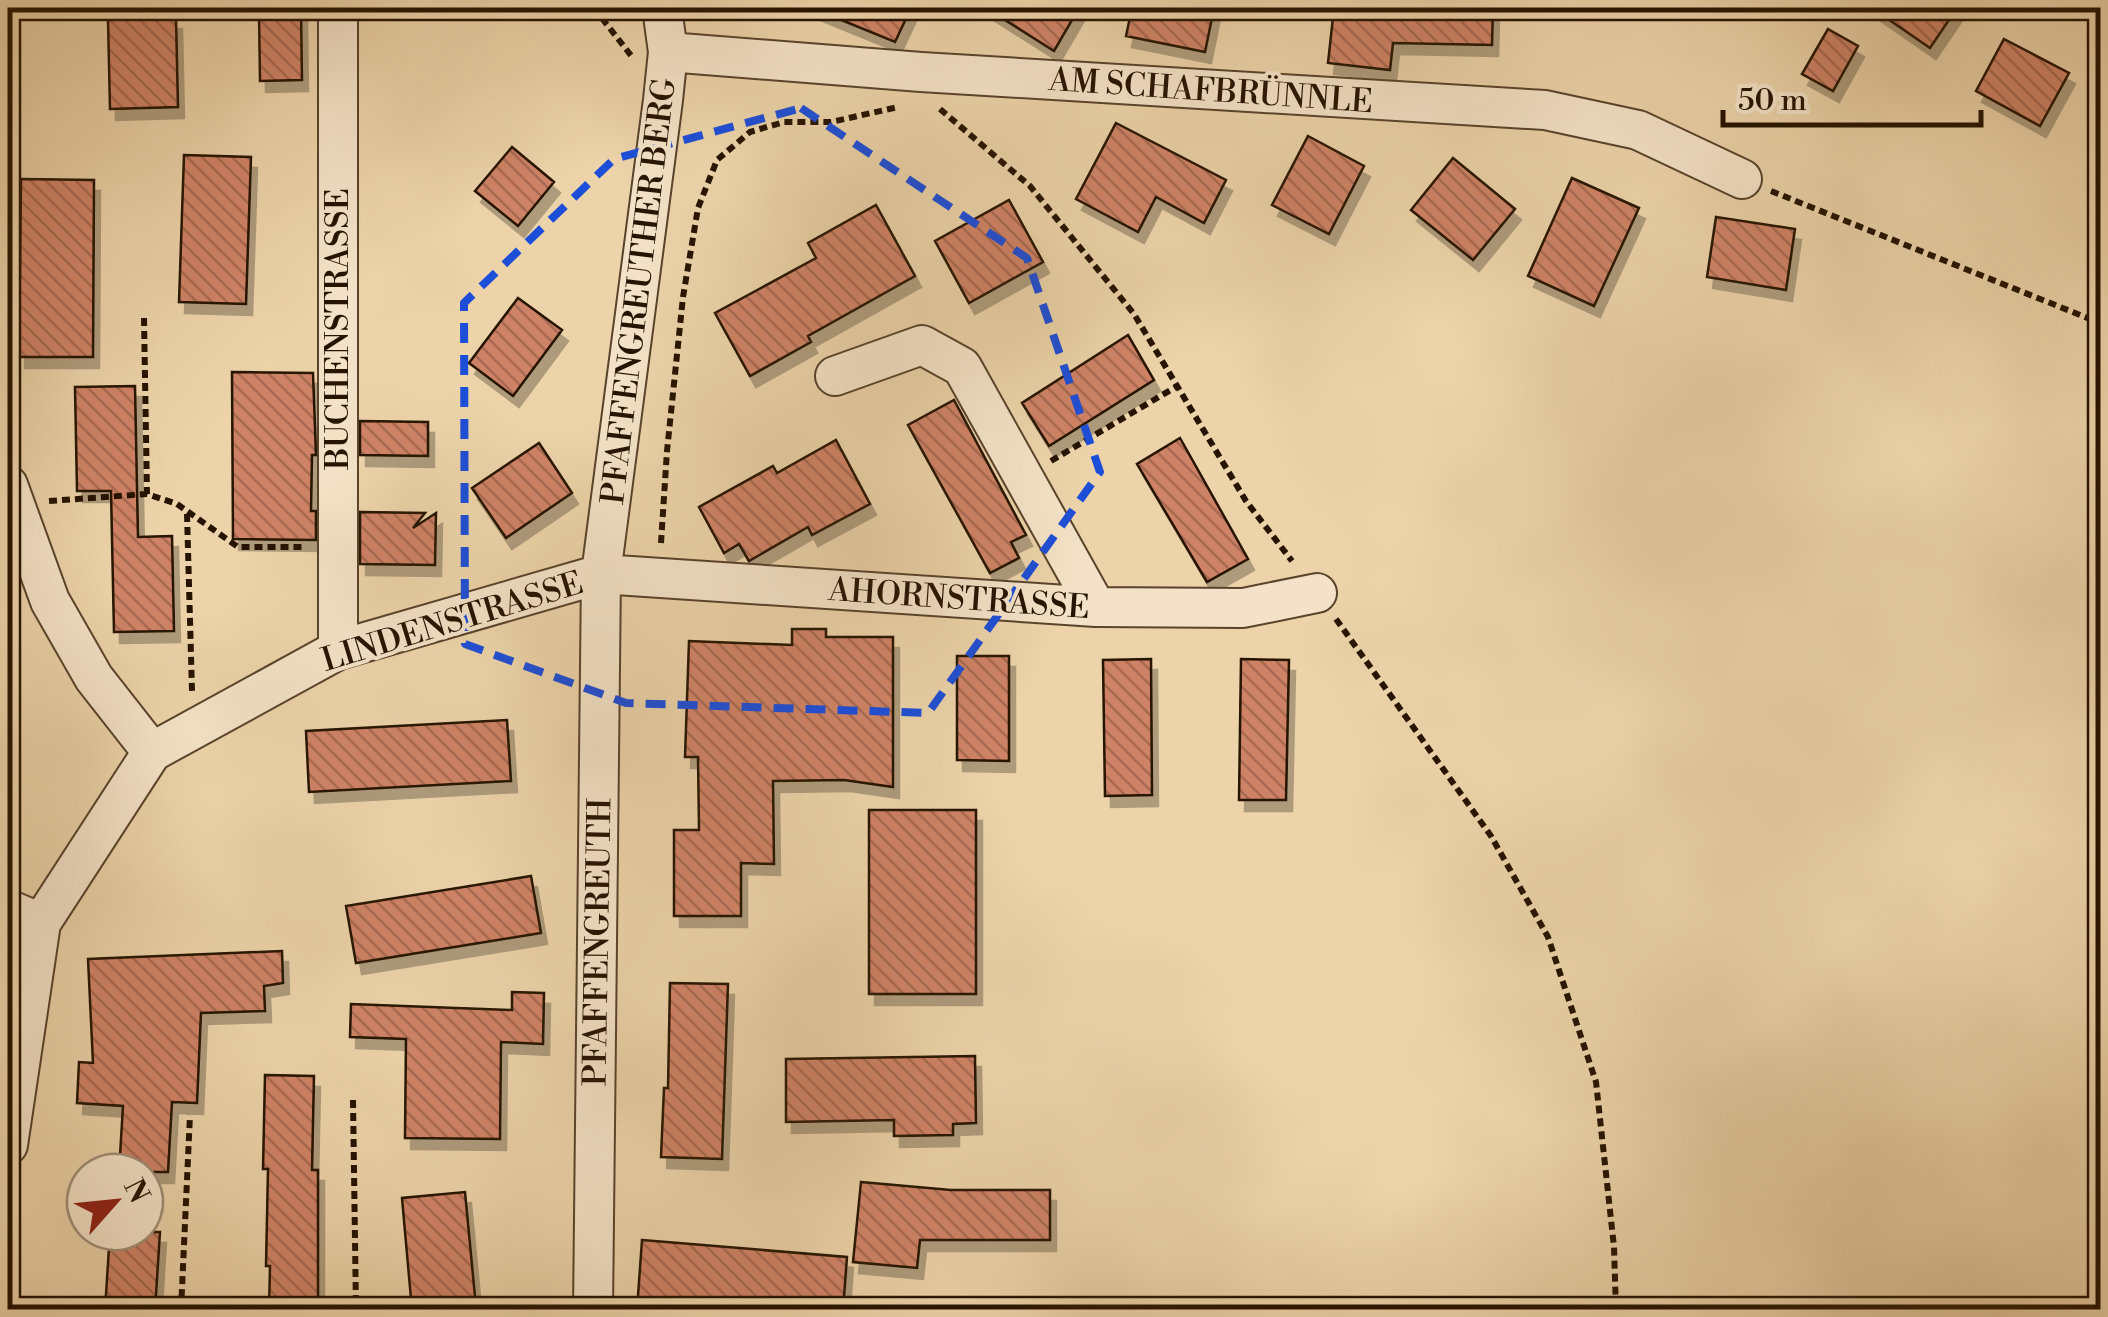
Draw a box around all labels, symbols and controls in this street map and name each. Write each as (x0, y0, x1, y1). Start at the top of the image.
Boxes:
street label: AM SCHAFBRÜNNLE (1047, 59, 1374, 122)
scale bar (1723, 65, 1980, 127)
street label: PFAFFENGREUTHER BERG (593, 75, 685, 507)
text: 50 m (1738, 82, 1807, 120)
street label: BUCHENSTRASSE (318, 188, 358, 471)
street label: LINDENSTRASSE (317, 563, 588, 681)
street label: AHORNSTRASSE (826, 570, 1091, 628)
street label: PFAFFENGREUTH (575, 797, 621, 1087)
north arrow (65, 1152, 165, 1252)
text: N (115, 1174, 157, 1209)

